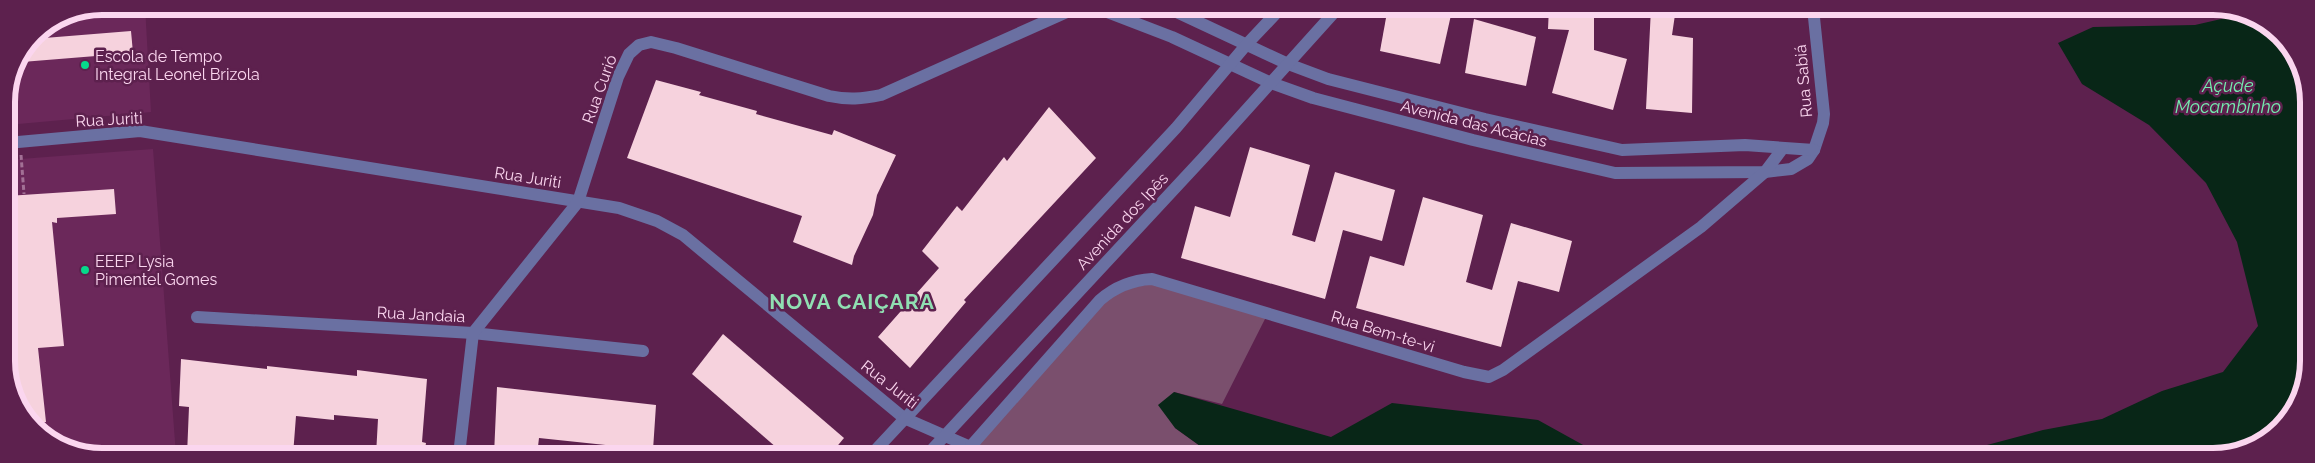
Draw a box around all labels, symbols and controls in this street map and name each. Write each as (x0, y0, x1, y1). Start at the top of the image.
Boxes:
street label: Rua Sabiá (1791, 44, 1816, 118)
place label: Escola de Tempo Integral Leonel Brizola (95, 47, 260, 84)
street label: Rua Curió (578, 52, 621, 126)
marker: Escola de Tempo Integral Leonel Brizola (79, 59, 91, 71)
water label: Açude Mocambinho (2175, 75, 2281, 117)
street label: Avenida das Acácias (1399, 96, 1549, 151)
street label: Rua Juriti (75, 108, 143, 131)
street label: Rua Juriti (493, 163, 563, 192)
street label: Avenida dos Ipês (1073, 169, 1172, 274)
place label: EEEP Lysia Pimentel Gomes (95, 252, 217, 289)
marker: EEEP Lysia Pimentel Gomes (79, 264, 91, 276)
district label: NOVA CAIÇARA (769, 289, 935, 314)
street label: Rua Jandaia (376, 303, 466, 326)
street label: Rua Bem-te-vi (1329, 307, 1437, 356)
street label: Rua Juriti (857, 356, 922, 413)

